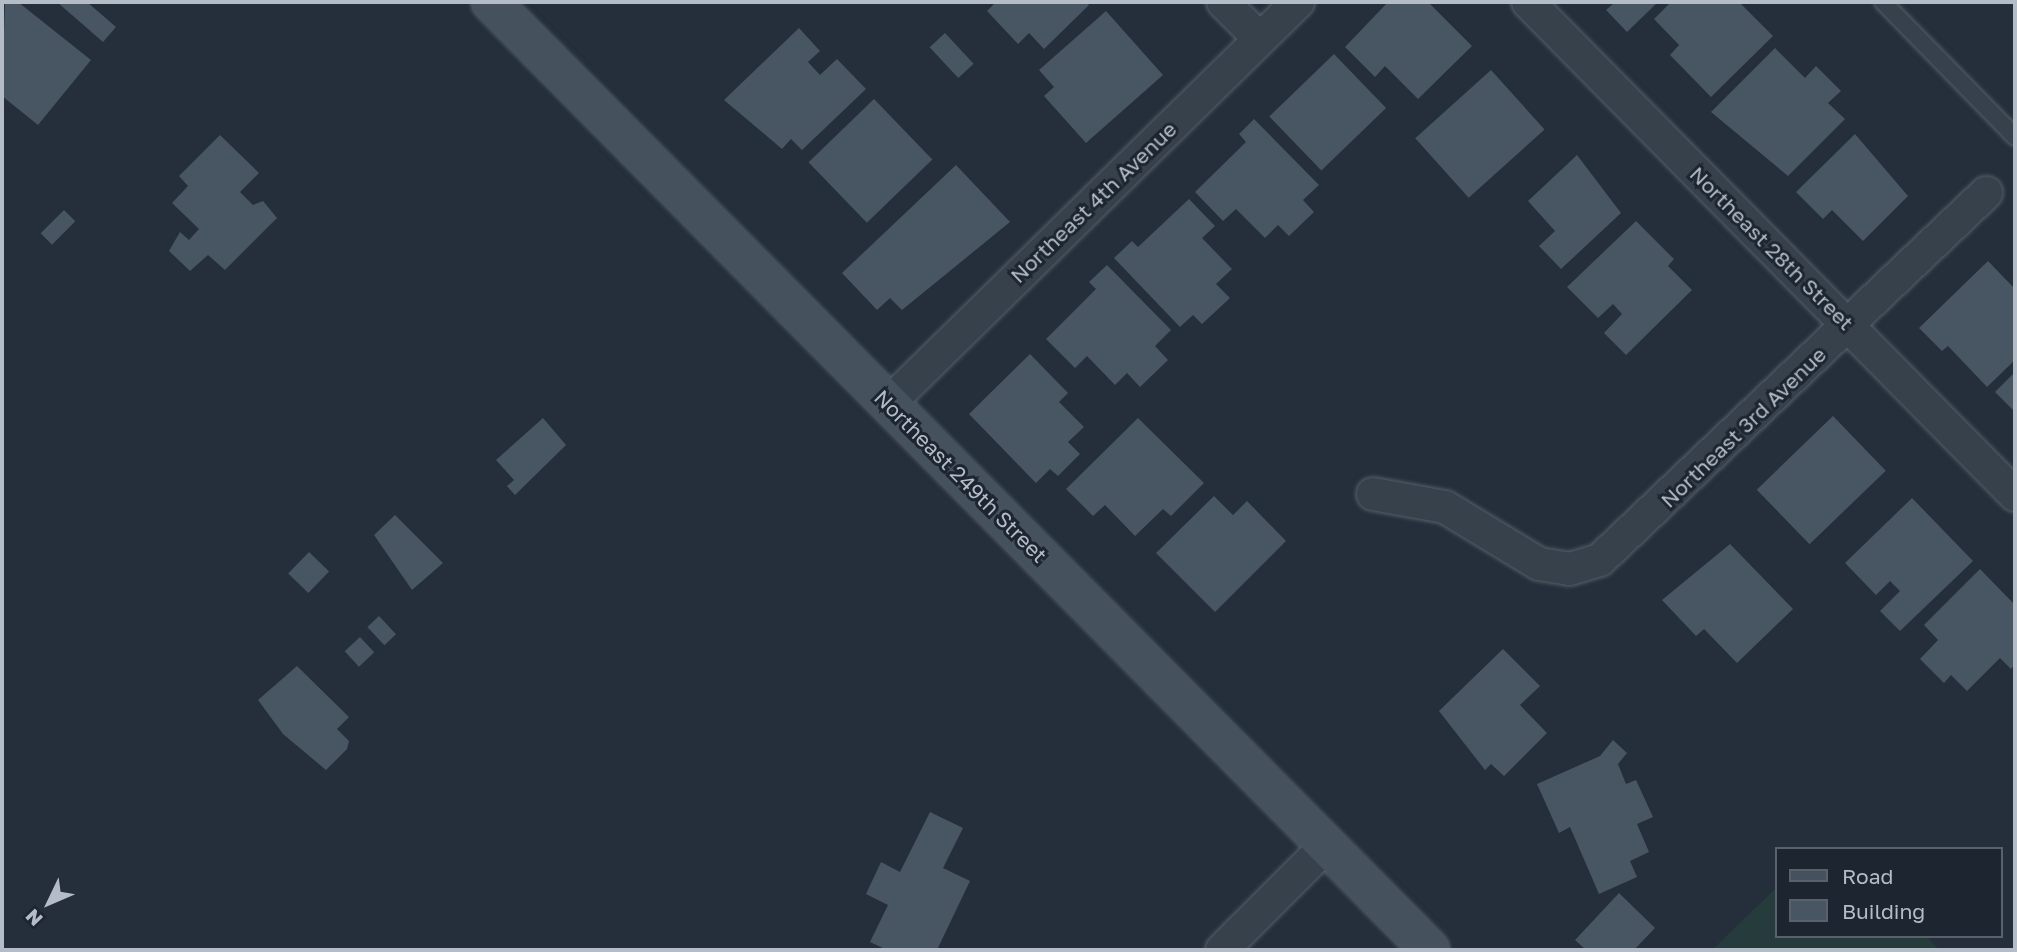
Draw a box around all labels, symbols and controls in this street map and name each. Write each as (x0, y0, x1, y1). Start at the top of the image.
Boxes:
street label: Northeast 4th Avenue (1005, 116, 1181, 288)
street label: Northeast 28th Street (1685, 161, 1859, 335)
street label: Northeast 3rd Avenue (1655, 342, 1831, 512)
street label: Northeast 249th Street (869, 384, 1053, 568)
legend (1776, 847, 2003, 938)
text: Road (1842, 863, 1893, 889)
north arrow (14, 868, 84, 938)
text: Building (1842, 898, 1925, 924)
text: N (20, 905, 47, 931)

